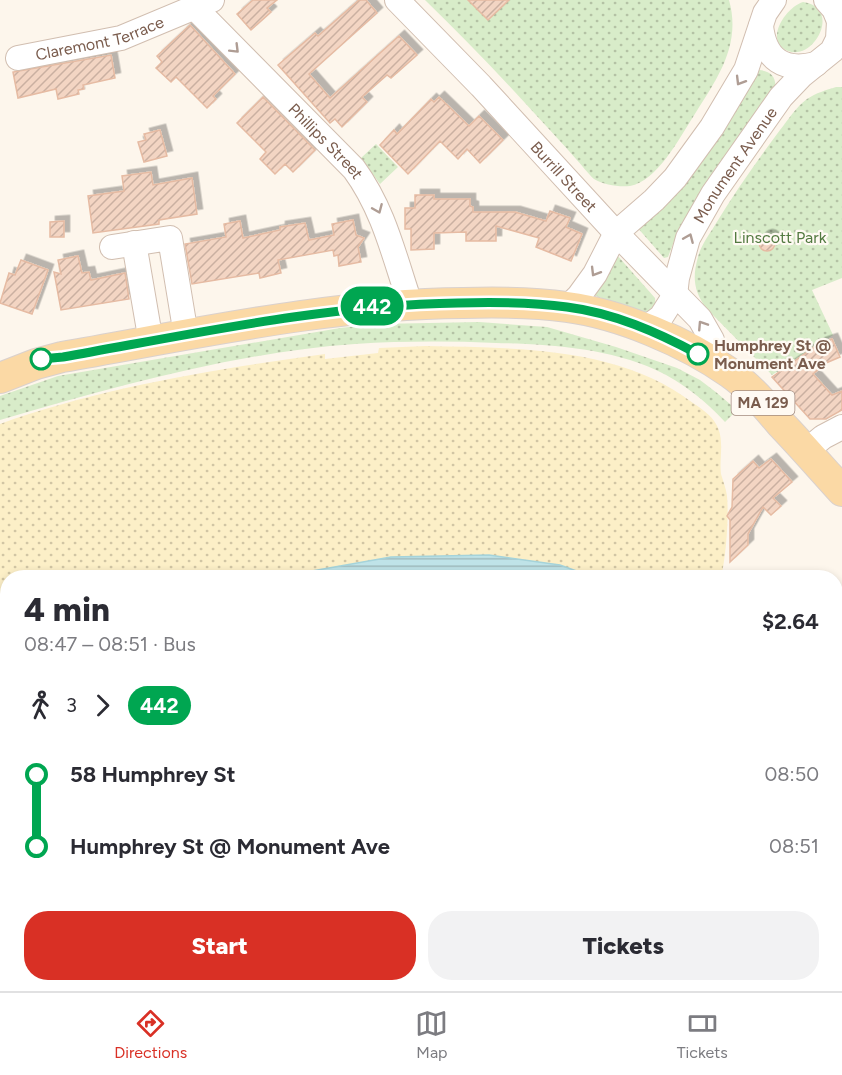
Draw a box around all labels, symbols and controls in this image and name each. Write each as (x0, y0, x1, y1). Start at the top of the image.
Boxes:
street label: Claremont Terrace (34, 12, 167, 64)
one-way arrow (228, 42, 239, 53)
one-way arrow (735, 75, 747, 85)
street label: Phillips Street (285, 99, 367, 182)
street label: Monument Avenue (689, 103, 781, 227)
street label: Burrill Street (527, 137, 601, 216)
one-way arrow (371, 203, 383, 214)
park label: Linscott Park (734, 228, 827, 247)
one-way arrow (682, 234, 694, 245)
one-way arrow (591, 266, 603, 276)
line badge: 442 (338, 286, 406, 326)
text: 442 (353, 294, 391, 319)
one-way arrow (698, 320, 709, 331)
place label: Humphrey St @ Monument Ave (714, 336, 831, 373)
marker: Humphrey St @ Monument Ave (687, 343, 709, 365)
unlabelled marker (30, 348, 52, 370)
road number: MA 129 (732, 391, 795, 415)
text: 4 min (24, 590, 110, 629)
text: $2.64 (762, 608, 819, 635)
text: 08:47 – 08:51 · Bus (24, 632, 196, 656)
icon: walk (24, 689, 57, 722)
icon: forward (86, 689, 119, 722)
text: 3 (66, 693, 77, 717)
text: 442 (140, 693, 179, 718)
text: 58 Humphrey St (70, 761, 236, 788)
text: 08:50 (765, 762, 819, 786)
text: Humphrey St @ Monument Ave (70, 833, 390, 860)
text: 08:51 (769, 834, 819, 858)
button: Start (24, 911, 416, 980)
button: Tickets (428, 911, 819, 980)
tab: Directions (114, 1007, 187, 1062)
tab: Map (415, 1007, 448, 1062)
tab: Tickets (677, 1007, 728, 1062)

